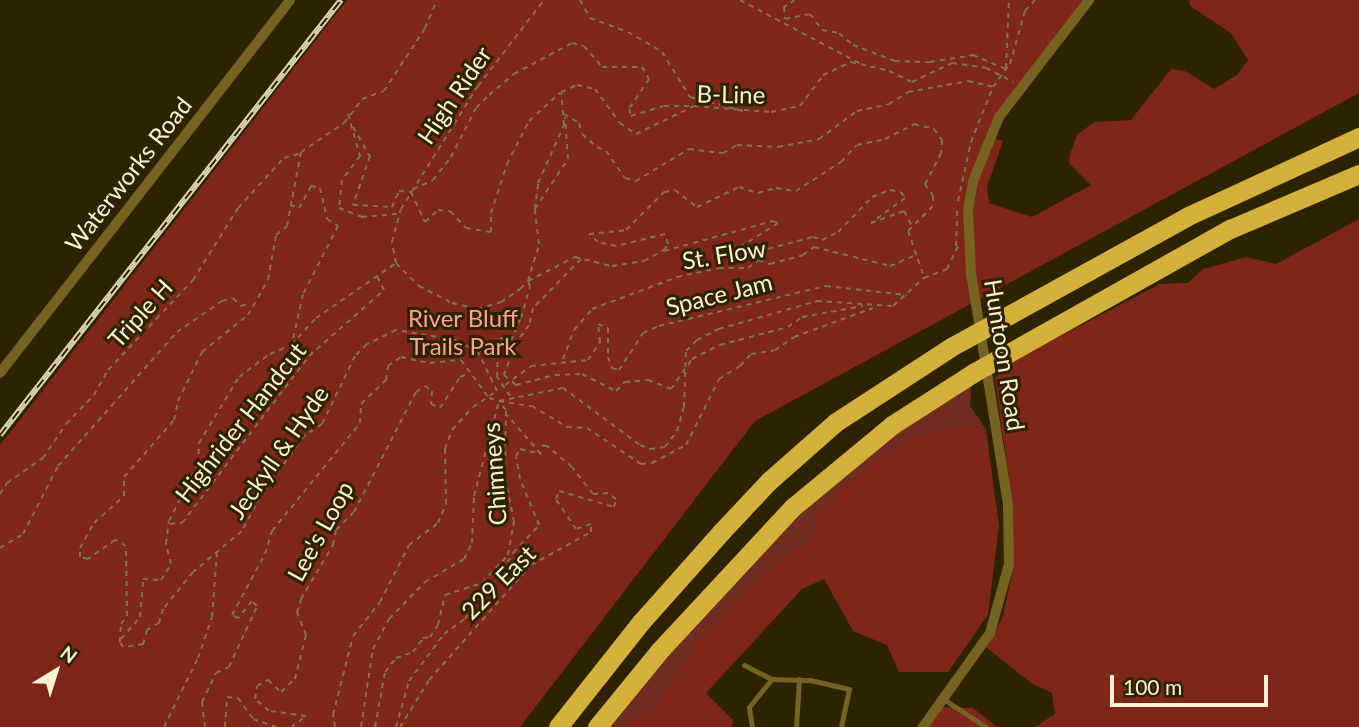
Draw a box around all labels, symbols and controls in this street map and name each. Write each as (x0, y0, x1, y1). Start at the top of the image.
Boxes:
street label: High Rider (411, 41, 497, 149)
street label: B-Line (696, 79, 766, 109)
street label: Waterworks Road (59, 91, 197, 257)
street label: St. Flow (680, 233, 768, 275)
street label: Space Jam (662, 267, 776, 321)
street label: Triple H (102, 273, 178, 353)
street label: Huntoon Road (979, 277, 1031, 433)
park label: River Bluff Trails Park (408, 304, 518, 360)
street label: Highrider Handcut (168, 336, 312, 508)
street label: Jeckyll & Hyde (222, 380, 334, 524)
street label: Chimneys (476, 422, 512, 526)
street label: Lee's Loop (281, 476, 359, 586)
street label: 229 East (455, 539, 541, 625)
north arrow (21, 636, 91, 706)
text: N (56, 640, 82, 668)
scale bar (1114, 660, 1272, 704)
text: 100 m (1123, 674, 1182, 699)

